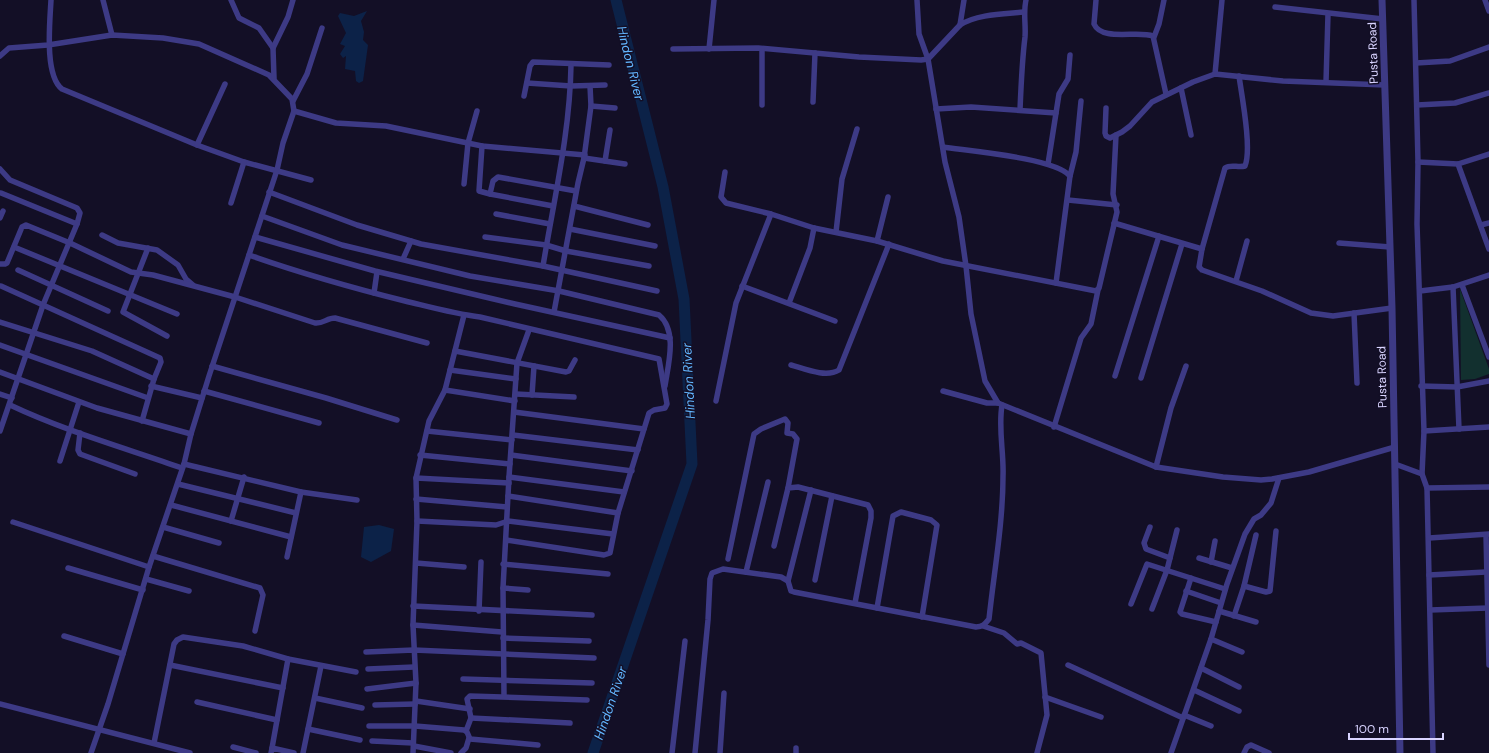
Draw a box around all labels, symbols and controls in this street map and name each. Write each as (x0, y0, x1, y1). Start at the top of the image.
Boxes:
street label: Pusta Road (1364, 22, 1382, 84)
water label: Hindon River (613, 24, 648, 103)
water label: Hindon River (678, 341, 699, 420)
street label: Pusta Road (1373, 346, 1391, 408)
water label: Hindon River (590, 663, 631, 742)
scale bar (1349, 715, 1443, 741)
text: 100 m (1355, 721, 1389, 737)

